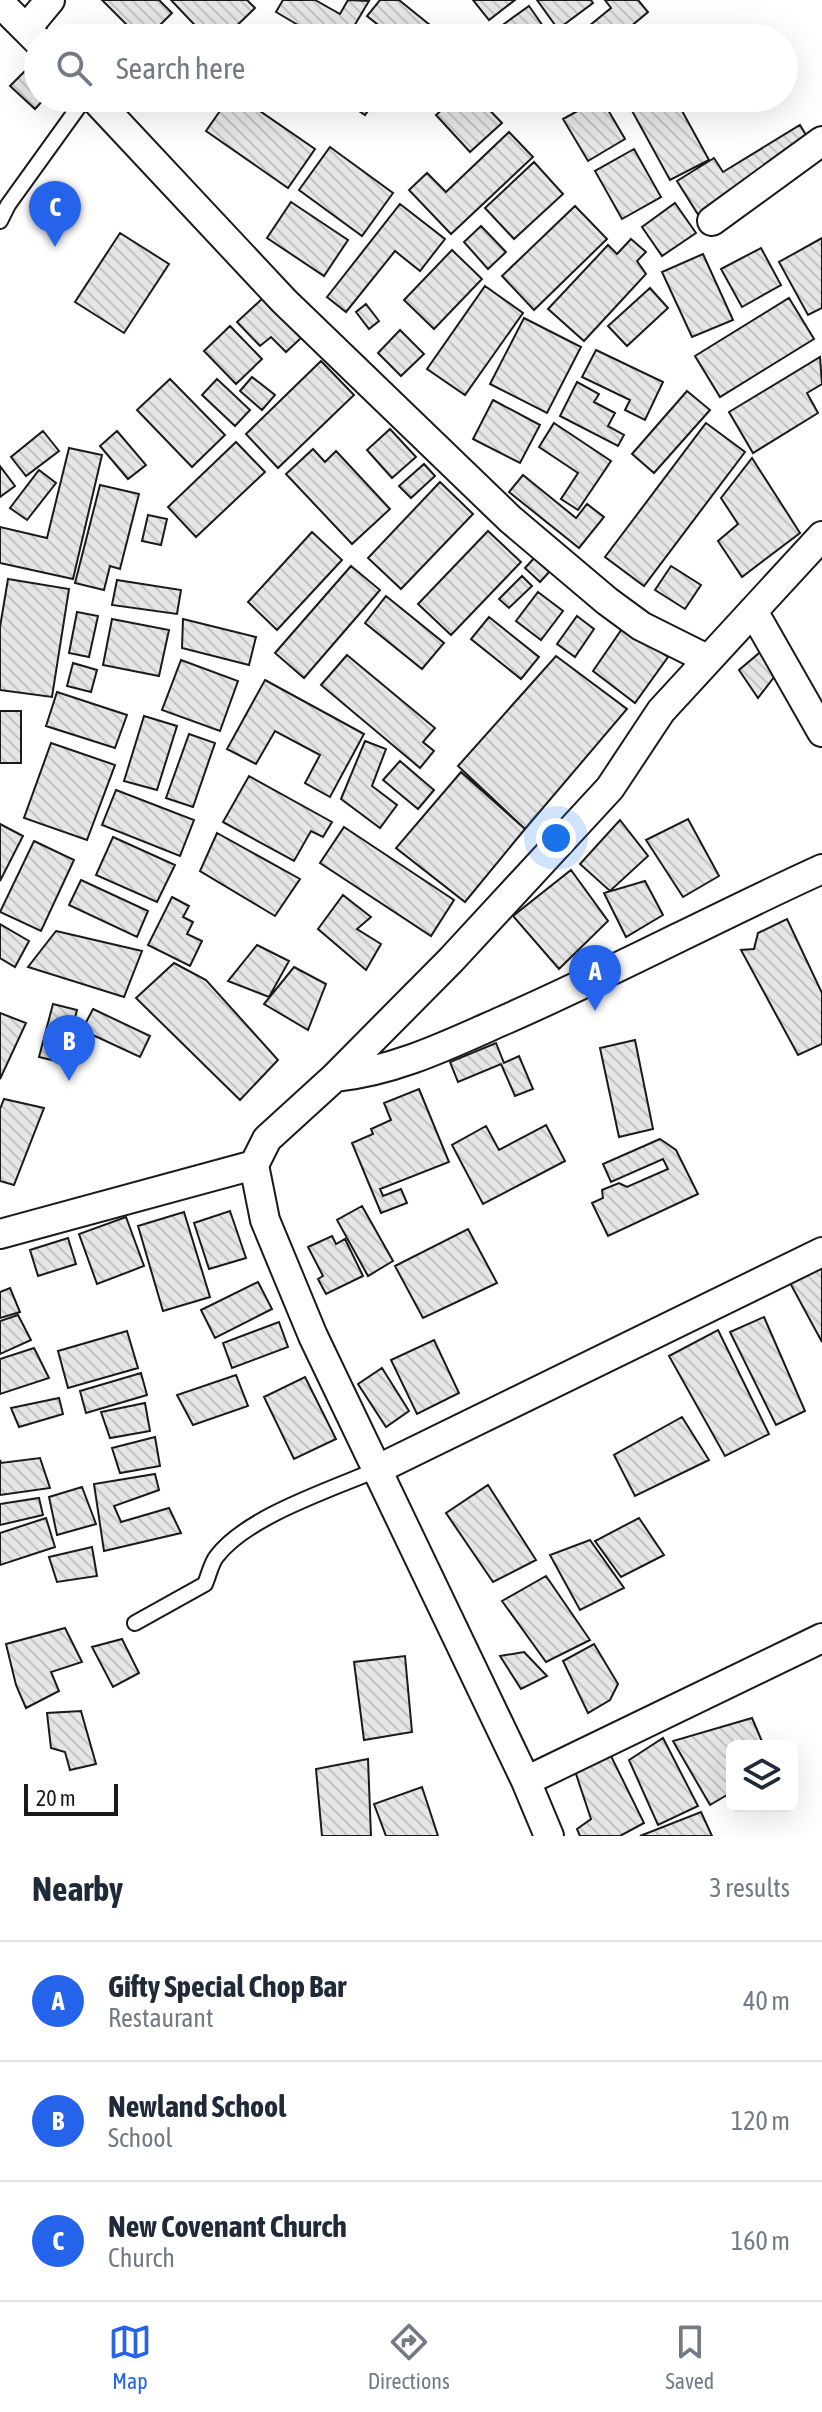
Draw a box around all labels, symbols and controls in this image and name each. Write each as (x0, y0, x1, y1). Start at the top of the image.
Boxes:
search box (24, 24, 798, 112)
icon: search (52, 46, 96, 90)
text: Search here (116, 51, 245, 85)
pin: C (29, 181, 81, 247)
your location (536, 818, 576, 858)
pin: A (569, 945, 621, 1011)
pin: B (43, 1015, 95, 1081)
map controls (726, 1740, 798, 1812)
button: layers (726, 1740, 798, 1812)
scale bar (24, 1780, 118, 1816)
text: 20 m (36, 1785, 76, 1811)
text: Nearby (32, 1869, 123, 1908)
text: 3 results (709, 1873, 790, 1903)
text: Gifty Special Chop Bar (108, 1969, 346, 2003)
text: A (52, 1986, 64, 2016)
text: 40 m (743, 1986, 790, 2016)
text: Restaurant (108, 2003, 213, 2033)
text: Newland School (108, 2089, 286, 2123)
text: B (52, 2106, 64, 2136)
text: 120 m (731, 2106, 790, 2136)
text: School (108, 2123, 172, 2153)
text: New Covenant Church (108, 2209, 347, 2243)
text: C (52, 2226, 64, 2256)
text: 160 m (731, 2226, 790, 2256)
text: Church (108, 2243, 175, 2273)
tab: Map (108, 2320, 152, 2394)
tab: Directions (368, 2320, 450, 2394)
tab: Saved (665, 2320, 714, 2394)

